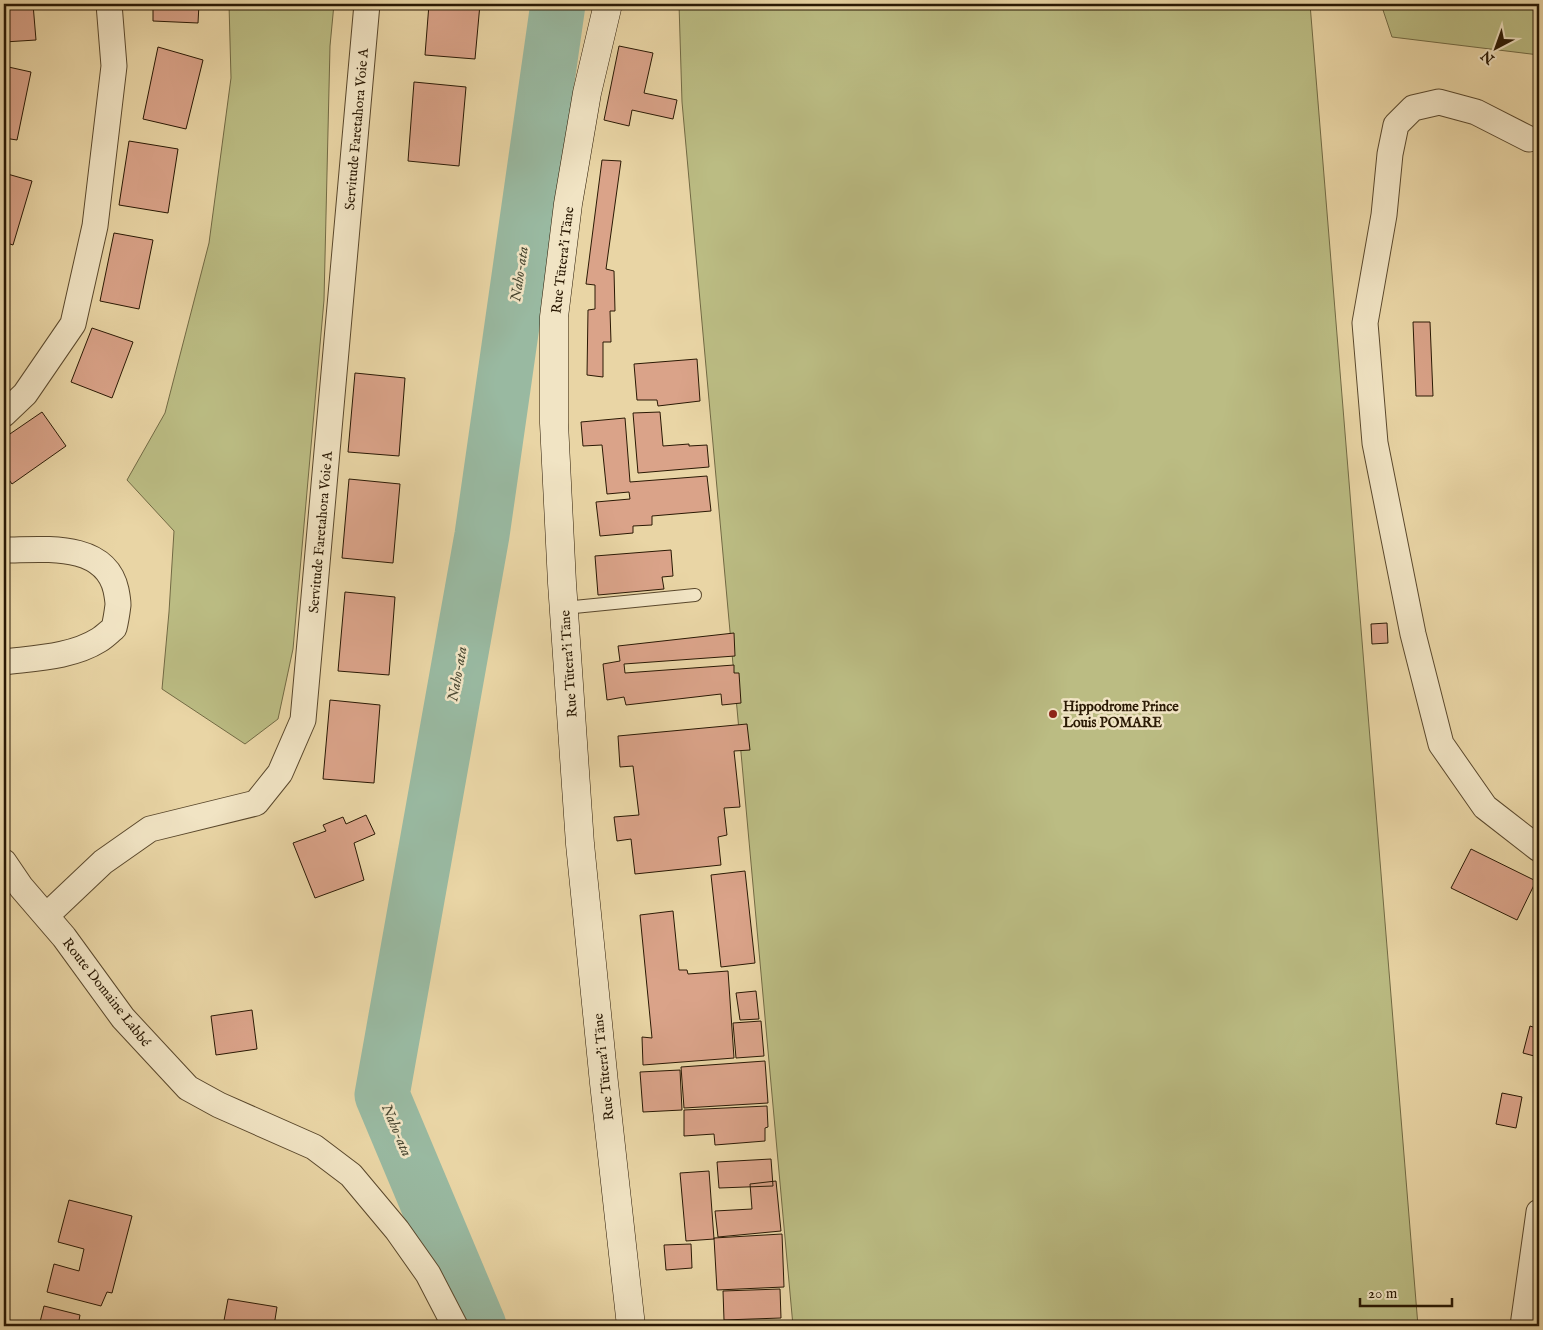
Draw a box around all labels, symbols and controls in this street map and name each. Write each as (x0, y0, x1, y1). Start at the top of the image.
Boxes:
north arrow (1470, 22, 1520, 72)
text: N (1478, 46, 1499, 68)
street label: Servitude Faretahora Voie A (341, 47, 373, 211)
street label: Rue Tūtera'i Tāne (547, 205, 579, 315)
water label: Naho-ata (506, 245, 533, 303)
street label: Servitude Faretahora Voie A (305, 450, 337, 614)
street label: Rue Tūtera'i Tāne (556, 609, 582, 718)
water label: Naho-ata (443, 645, 472, 703)
place label: Hippodrome Prince Louis POMARE (1063, 698, 1179, 732)
marker: Hippodrome Prince Louis POMARE (1047, 708, 1059, 720)
street label: Route Domaine Labbé (58, 935, 155, 1051)
street label: Rue Tūtera'i Tāne (589, 1012, 619, 1121)
water label: Naho-ata (377, 1101, 416, 1160)
scale bar (1360, 1275, 1453, 1307)
text: 20 m (1368, 1284, 1398, 1303)

